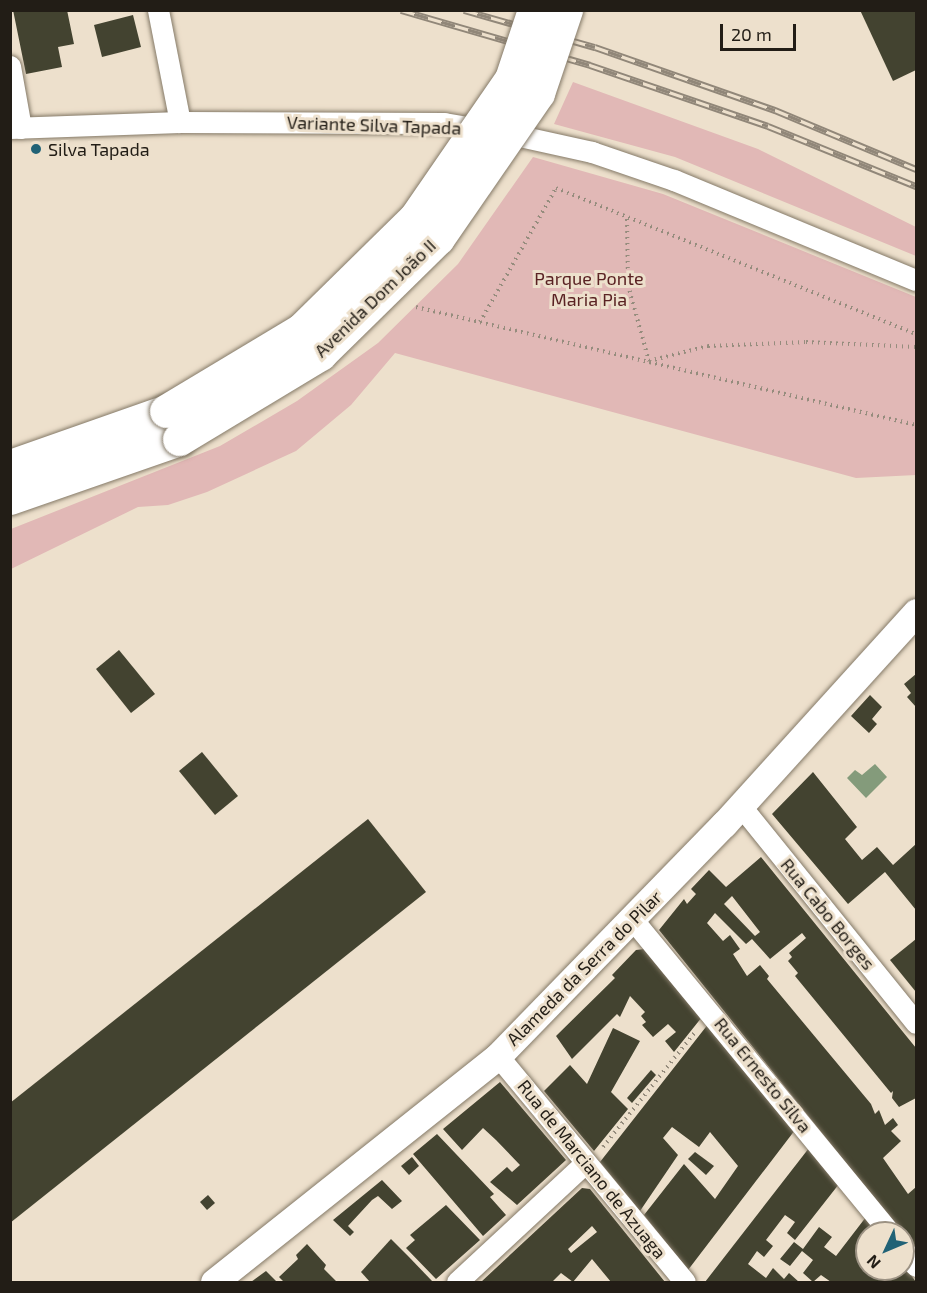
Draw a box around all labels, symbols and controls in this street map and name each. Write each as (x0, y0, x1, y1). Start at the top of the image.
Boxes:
scale bar (723, 12, 800, 50)
text: 20 m (731, 23, 772, 45)
street label: Variante Silva Tapada (286, 111, 462, 139)
place label: Silva Tapada (48, 138, 150, 160)
marker: Silva Tapada (29, 142, 43, 156)
street label: Avenida Dom João II (310, 234, 440, 362)
park label: Parque Ponte Maria Pia (534, 268, 644, 310)
street label: Rua Cabo Borges (776, 854, 880, 974)
street label: Alameda da Serra do Pilar (502, 886, 666, 1050)
street label: Rua Ernesto Silva (710, 1013, 816, 1137)
street label: Rua de Marciano de Azuaga (513, 1075, 671, 1263)
north arrow (855, 1221, 915, 1281)
text: N (862, 1252, 884, 1273)

